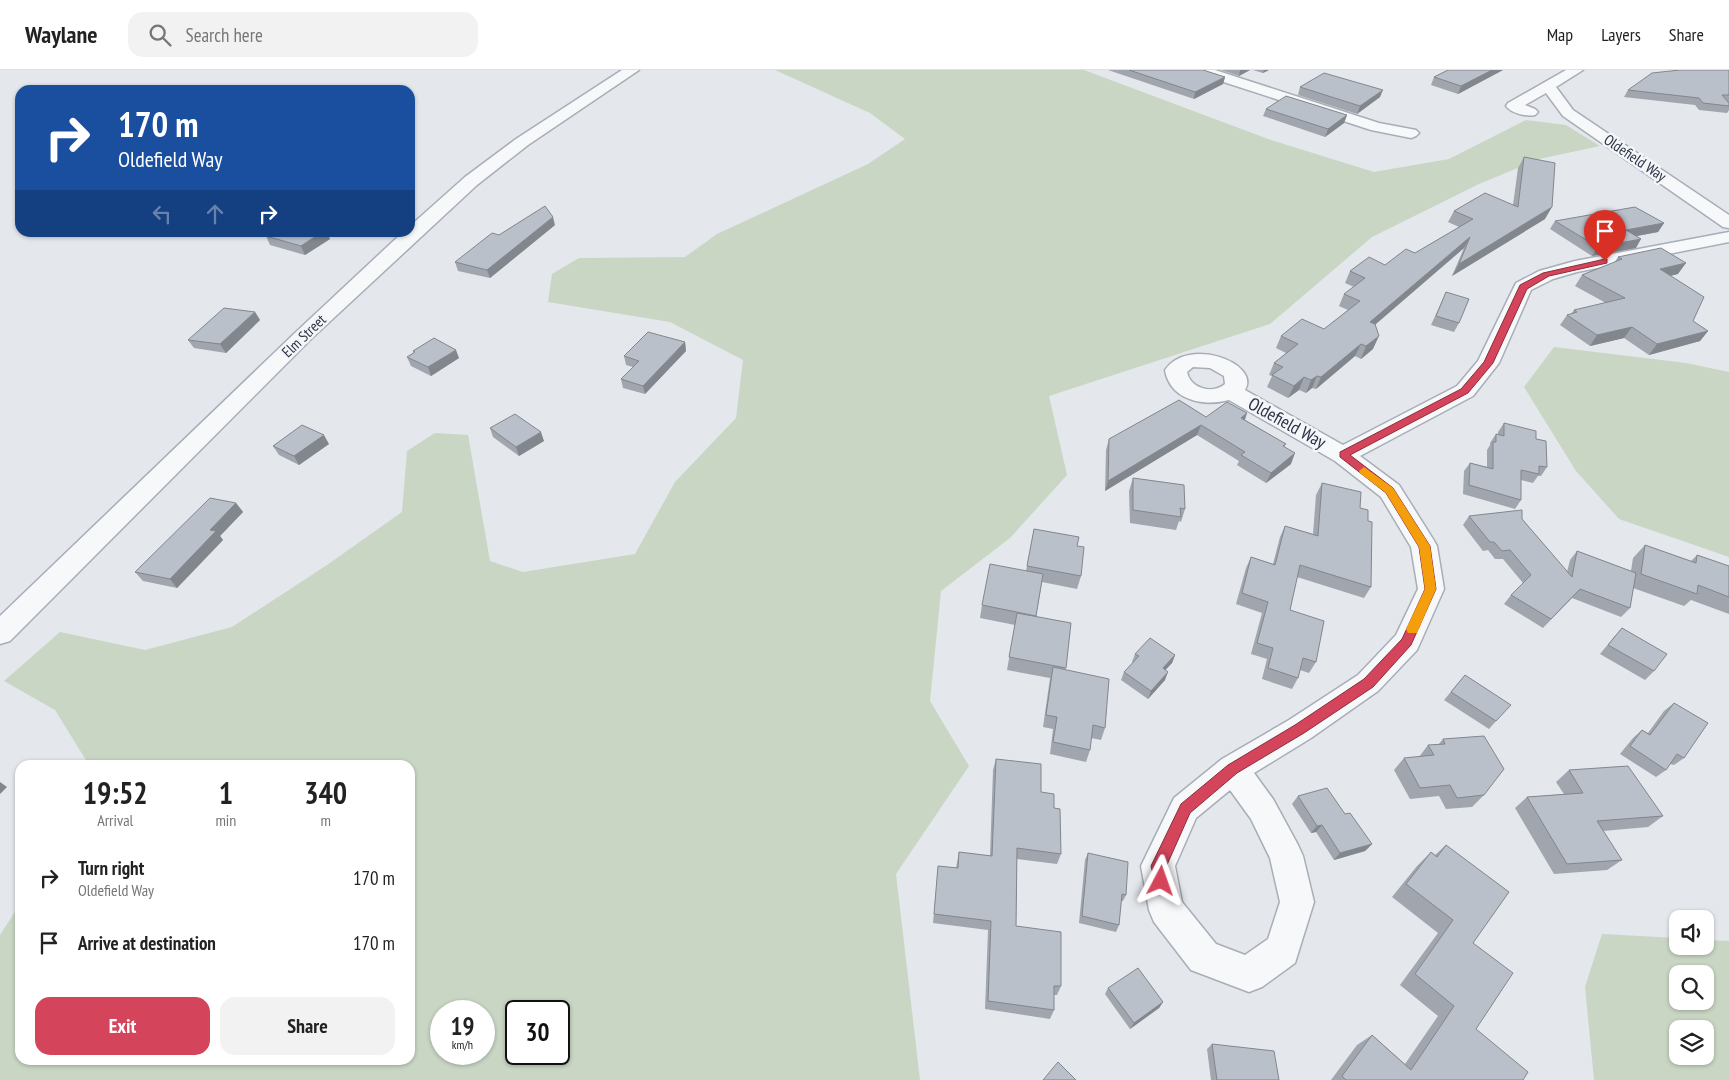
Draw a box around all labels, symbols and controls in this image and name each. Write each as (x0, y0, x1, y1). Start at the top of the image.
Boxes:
search box (128, 12, 478, 57)
text: Waylane (25, 19, 98, 50)
icon: search (146, 21, 174, 49)
text: Search here (186, 23, 263, 47)
text: Map (1547, 23, 1573, 46)
text: Layers (1601, 23, 1641, 46)
text: Share (1669, 23, 1704, 46)
text: 170 m (118, 101, 199, 147)
icon: right (35, 105, 100, 170)
street label: Oldefield Way (1600, 130, 1670, 186)
text: Oldefield Way (118, 145, 223, 173)
icon: left (148, 200, 176, 228)
icon: ahead (201, 200, 229, 228)
icon: right (254, 200, 282, 228)
pin (1584, 210, 1626, 261)
icon: arrive (1591, 217, 1619, 245)
street label: Elm Street (278, 310, 330, 361)
street label: Oldefield Way (1244, 392, 1330, 453)
text: 19:52 (83, 773, 148, 812)
text: 1 (219, 773, 233, 812)
text: 340 (304, 773, 347, 812)
text: Arrival (97, 810, 133, 830)
text: min (215, 810, 236, 830)
text: m (320, 810, 331, 830)
position arrow (1134, 854, 1186, 906)
text: Turn right (78, 856, 144, 880)
icon: right (35, 864, 63, 892)
text: 170 m (353, 866, 395, 890)
text: Oldefield Way (78, 880, 154, 900)
map controls (1669, 910, 1714, 1065)
button: sound (1669, 910, 1714, 955)
icon: arrive (35, 929, 63, 957)
text: Arrive at destination (78, 931, 216, 955)
text: 170 m (353, 931, 395, 955)
button: search (1669, 965, 1714, 1010)
button: Exit (35, 997, 210, 1055)
button: Share (220, 997, 395, 1055)
speed limit sign: 30 (505, 1000, 570, 1065)
text: 19 (451, 1010, 474, 1042)
button: layers (1669, 1020, 1714, 1065)
text: km/h (452, 1037, 473, 1052)

